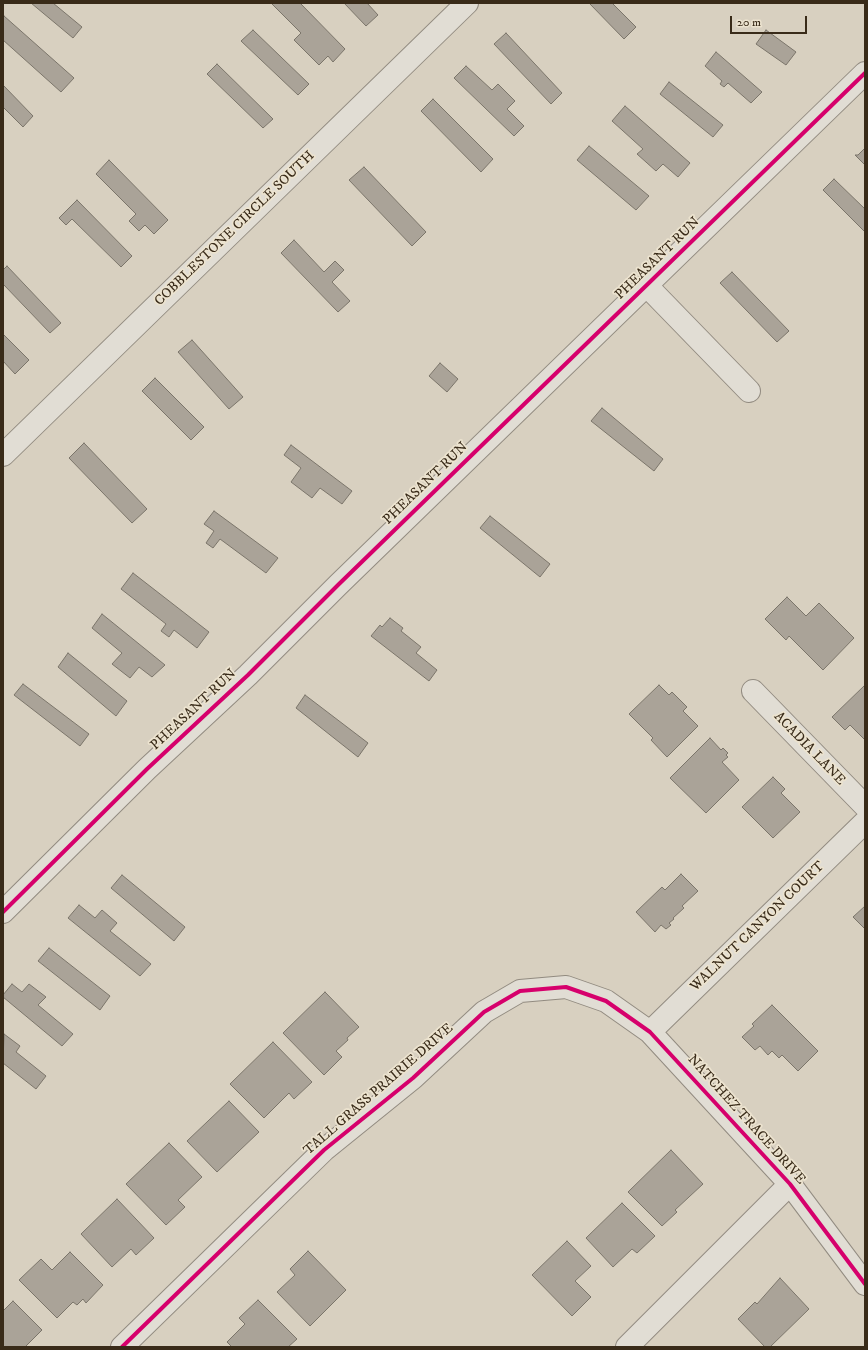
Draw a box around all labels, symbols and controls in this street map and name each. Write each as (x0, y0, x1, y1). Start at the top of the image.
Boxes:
scale bar (732, 8, 809, 34)
text: 20 m (737, 15, 761, 30)
street label: COBBLESTONE CIRCLE SOUTH (152, 148, 318, 310)
street label: PHEASANT RUN (612, 214, 704, 304)
street label: PHEASANT RUN (380, 439, 472, 529)
street label: PHEASANT RUN (148, 666, 240, 754)
street label: ACADIA LANE (770, 709, 848, 789)
street label: WALNUT CANYON COURT (687, 858, 829, 996)
street label: TALL GRASS PRAIRIE DRIVE (301, 1021, 457, 1159)
street label: NATCHEZ TRACE DRIVE (683, 1052, 809, 1188)

